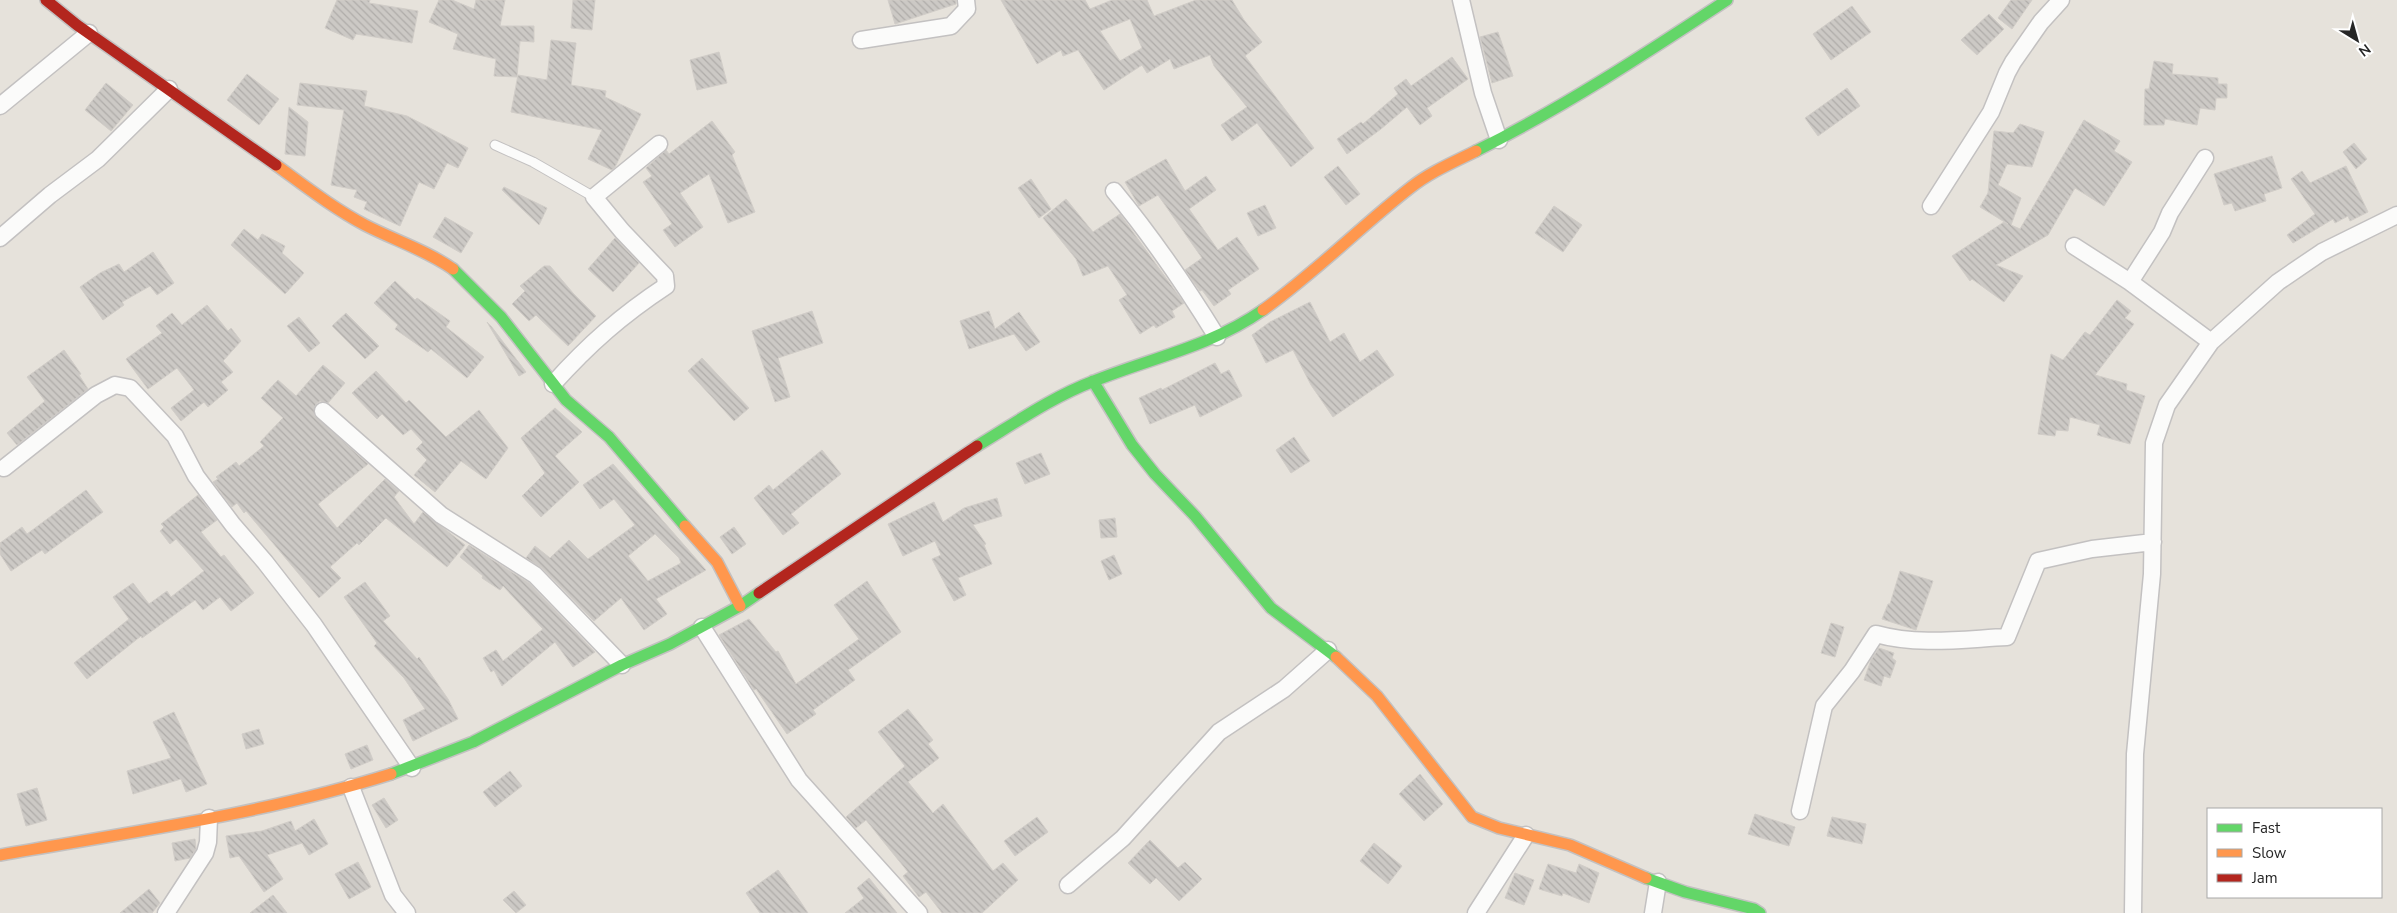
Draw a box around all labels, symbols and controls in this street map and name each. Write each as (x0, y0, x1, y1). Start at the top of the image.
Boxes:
north arrow (2332, 15, 2382, 65)
text: N (2355, 39, 2374, 61)
legend (2207, 808, 2382, 898)
text: Fast (2252, 818, 2281, 838)
text: Slow (2252, 843, 2287, 863)
text: Jam (2251, 868, 2278, 888)

